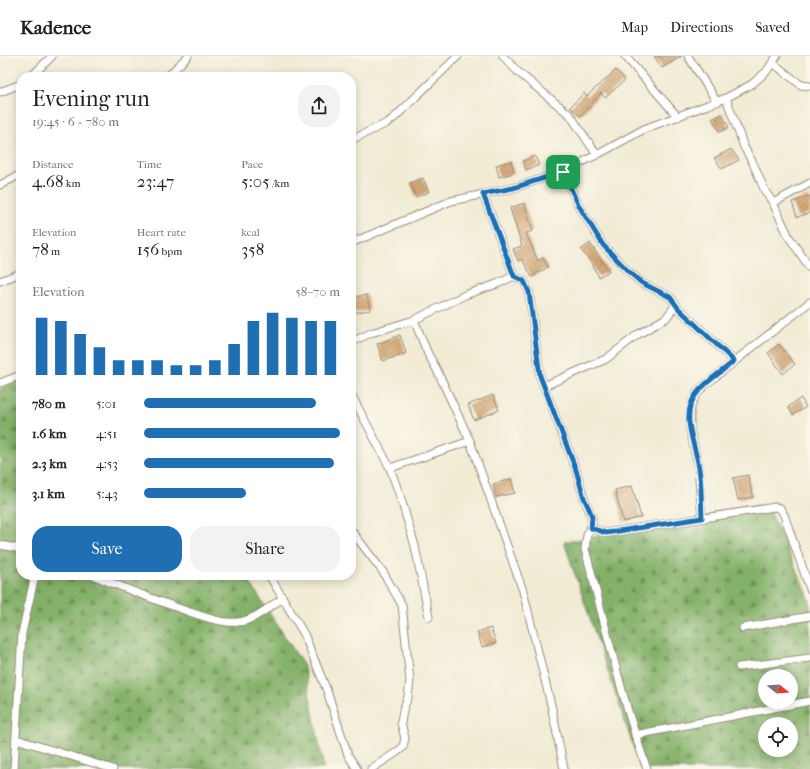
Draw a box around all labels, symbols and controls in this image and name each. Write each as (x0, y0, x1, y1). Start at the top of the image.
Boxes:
text: Kadence (20, 17, 91, 39)
text: Map (621, 19, 648, 36)
text: Directions (670, 19, 733, 36)
text: Saved (755, 19, 790, 36)
button: share (298, 85, 340, 127)
text: Evening run (32, 86, 150, 112)
text: 19:45 · 6 × 780 m (32, 114, 119, 129)
pin (546, 155, 580, 189)
text: Distance (32, 158, 73, 171)
text: Time (137, 158, 162, 171)
text: Pace (241, 158, 263, 171)
icon: arrive (552, 161, 574, 183)
text: 4.68 (32, 171, 64, 191)
text: 23:47 (137, 171, 174, 191)
text: 5:05 (241, 171, 270, 191)
text: km (64, 177, 81, 190)
text: /km (270, 177, 289, 190)
text: Elevation (32, 226, 76, 239)
text: Heart rate (137, 226, 186, 239)
text: kcal (241, 226, 260, 239)
text: 78 (32, 239, 49, 259)
text: 156 (137, 239, 159, 259)
text: 358 (241, 239, 264, 259)
text: m (49, 245, 60, 258)
text: bpm (159, 245, 182, 258)
text: Elevation (32, 284, 85, 299)
text: 58–70 m (295, 284, 340, 299)
text: 780 m (32, 396, 66, 411)
text: 5:01 (96, 396, 117, 411)
text: 1.6 km (32, 426, 66, 441)
text: 4:51 (96, 426, 117, 441)
text: 2.3 km (32, 456, 67, 471)
text: 4:53 (96, 456, 118, 471)
text: 3.1 km (32, 486, 65, 501)
text: 5:43 (96, 486, 118, 501)
button: Save (32, 526, 182, 572)
button: Share (190, 526, 340, 572)
north arrow (758, 669, 798, 709)
map controls (758, 669, 798, 757)
button: locate (758, 717, 798, 757)

